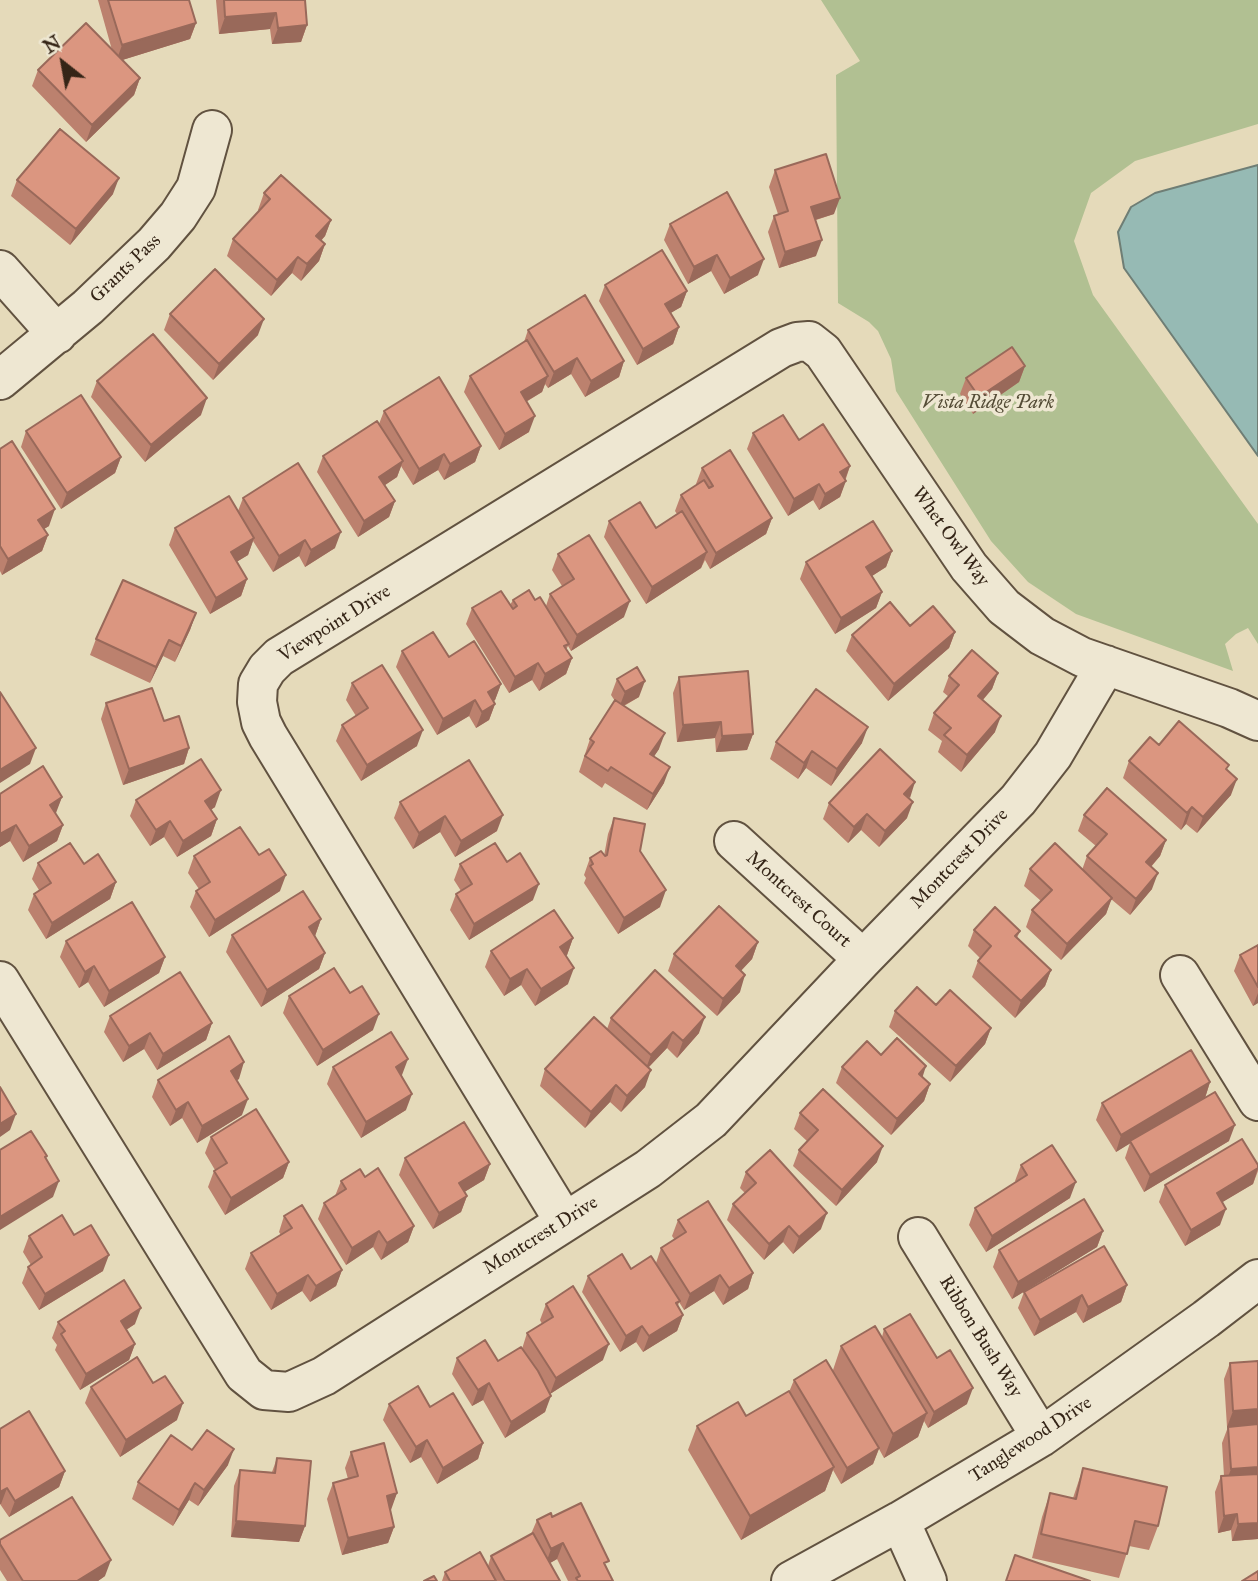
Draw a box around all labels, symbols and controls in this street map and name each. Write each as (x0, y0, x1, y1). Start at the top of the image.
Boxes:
north arrow (28, 28, 98, 98)
text: N (39, 31, 65, 59)
street label: Grants Pass (86, 230, 166, 308)
park label: Vista Ridge Park (922, 392, 1054, 414)
street label: Whet Owl Way (906, 483, 994, 591)
street label: Viewpoint Drive (275, 580, 395, 668)
street label: Montcrest Drive (906, 804, 1014, 914)
street label: Montcrest Court (741, 847, 855, 953)
street label: Montcrest Drive (480, 1192, 602, 1280)
street label: Ribbon Bush Way (933, 1272, 1027, 1402)
street label: Tanglewood Drive (966, 1392, 1096, 1488)

